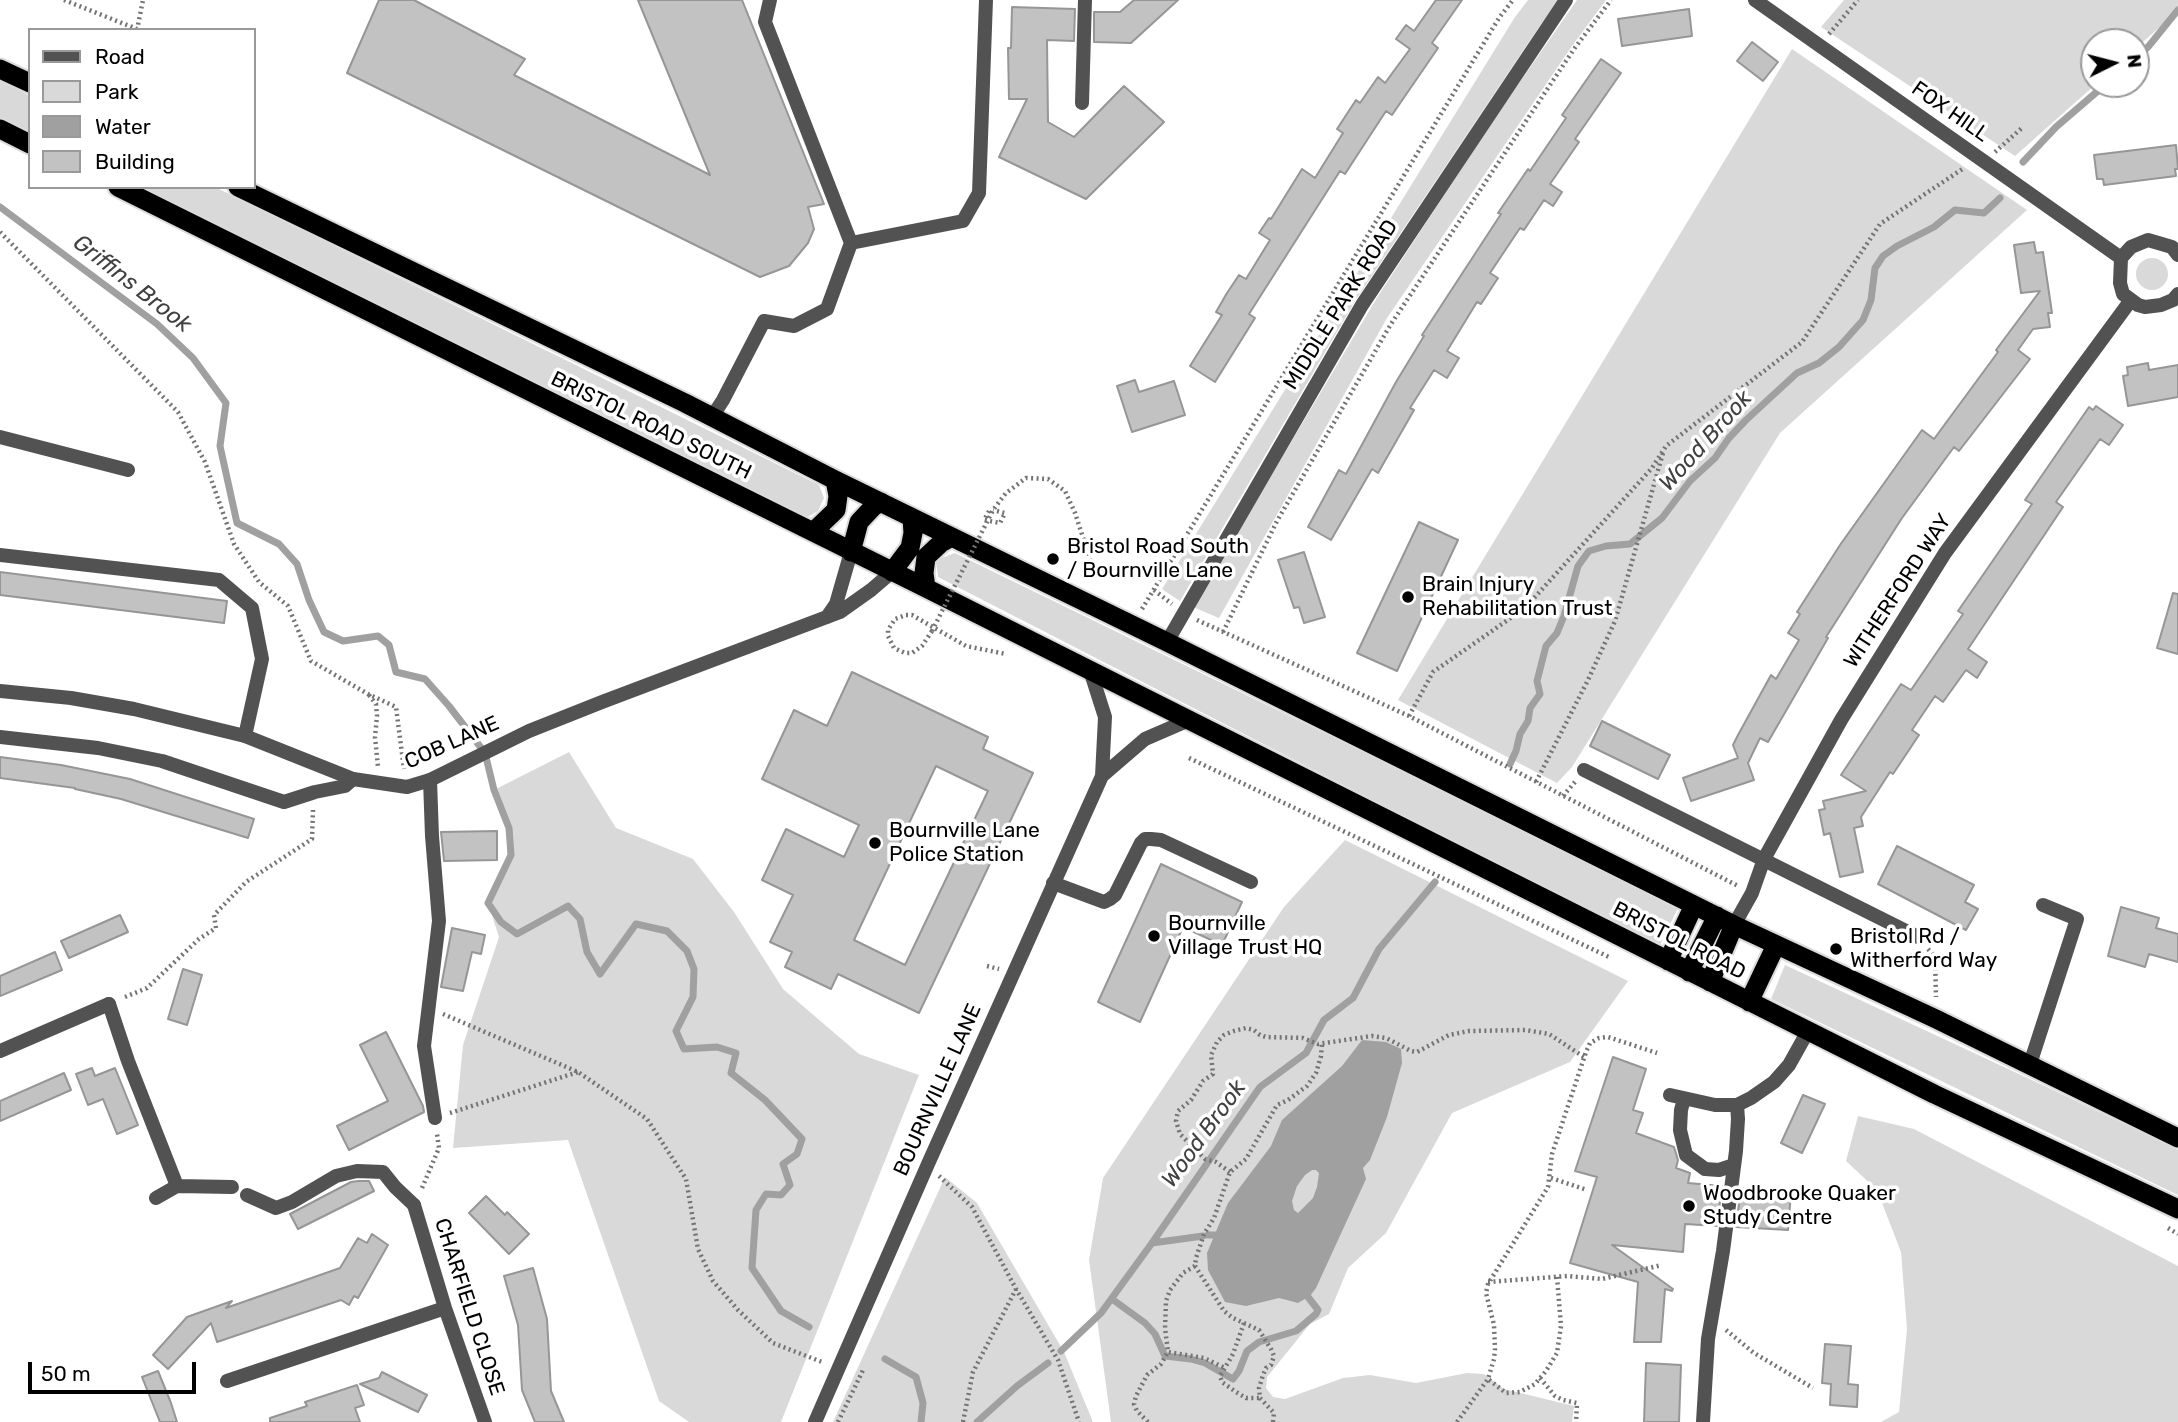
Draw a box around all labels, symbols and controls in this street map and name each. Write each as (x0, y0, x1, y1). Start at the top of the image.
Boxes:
legend (28, 28, 256, 189)
north arrow (2080, 28, 2150, 98)
text: Road (95, 44, 145, 69)
text: N (2122, 53, 2147, 69)
street label: FOX HILL (1906, 76, 1994, 148)
text: Park (95, 79, 139, 104)
text: Water (95, 114, 151, 139)
text: Building (95, 149, 175, 174)
street label: MIDDLE PARK ROAD (1279, 215, 1403, 395)
water label: Griffins Brook (67, 229, 197, 339)
street label: BRISTOL ROAD SOUTH (547, 366, 755, 486)
water label: Wood Brook (1654, 385, 1758, 497)
street label: WITHERFORD WAY (1839, 509, 1957, 673)
place label: Bristol Road South / Bournville Lane (1067, 534, 1249, 584)
marker: Bristol Road South / Bournville Lane (1045, 551, 1061, 567)
place label: Brain Injury Rehabilitation Trust (1422, 572, 1612, 622)
marker: Brain Injury Rehabilitation Trust (1400, 589, 1416, 605)
street label: COB LANE (401, 711, 503, 775)
place label: Bournville Lane Police Station (889, 818, 1040, 868)
marker: Bournville Lane Police Station (867, 835, 883, 851)
street label: BRISTOL ROAD (1608, 897, 1750, 985)
place label: Bournville Village Trust HQ (1168, 911, 1322, 961)
place label: Bristol Rd / Witherford Way (1850, 924, 1997, 974)
marker: Bournville Village Trust HQ (1146, 928, 1162, 944)
marker: Bristol Rd / Witherford Way (1828, 941, 1844, 957)
street label: BOURNVILLE LANE (889, 1000, 987, 1180)
water label: Wood Brook (1156, 1075, 1252, 1193)
place label: Woodbrooke Quaker Study Centre (1703, 1181, 1896, 1231)
marker: Woodbrooke Quaker Study Centre (1681, 1198, 1697, 1214)
street label: CHARFIELD CLOSE (429, 1215, 509, 1399)
scale bar (32, 1348, 200, 1392)
text: 50 m (41, 1361, 91, 1386)

